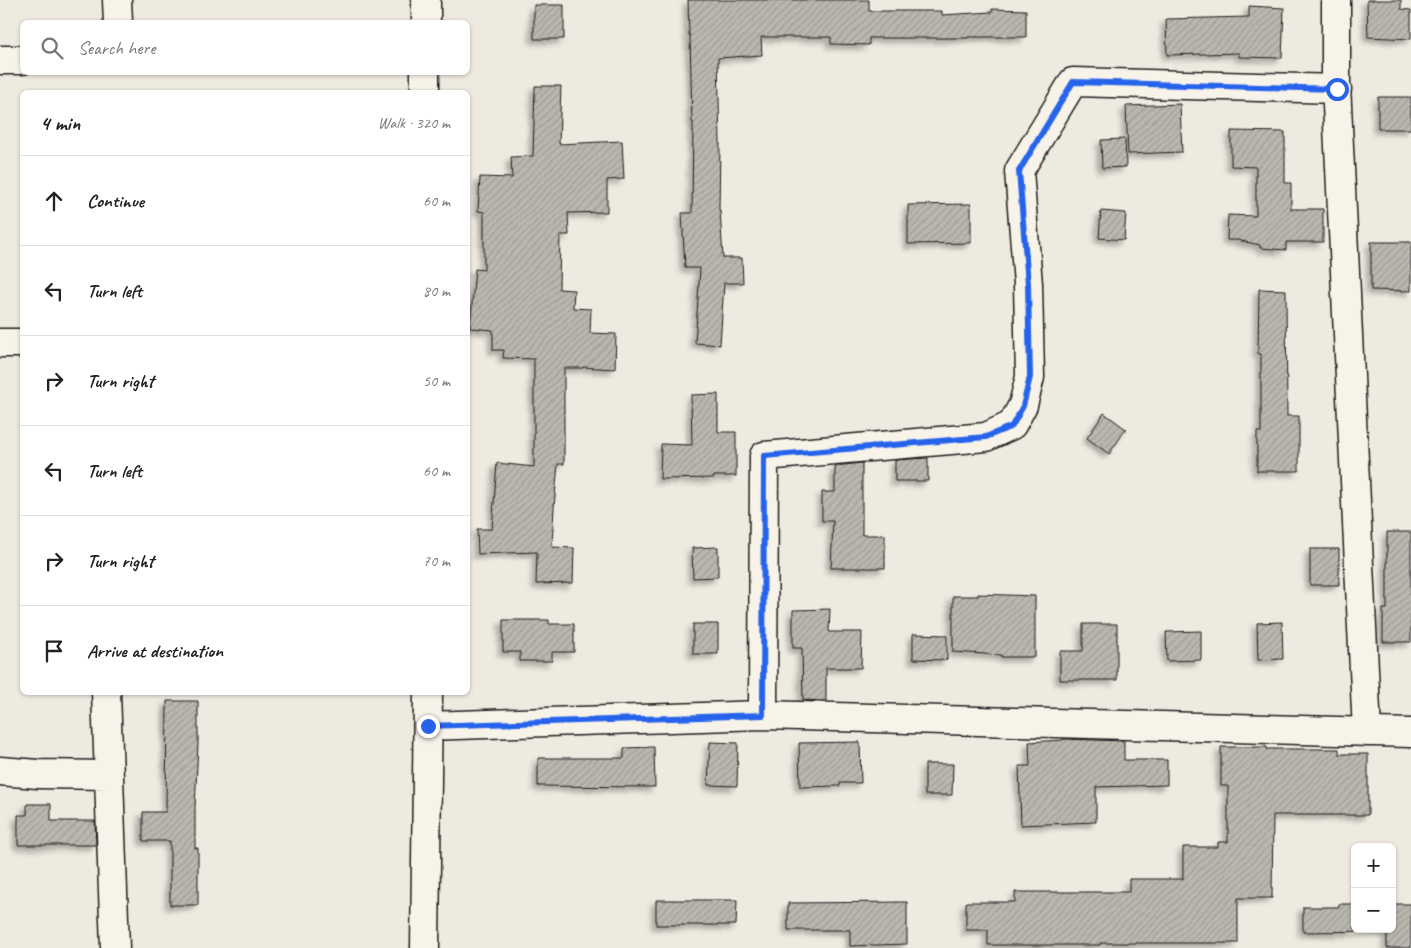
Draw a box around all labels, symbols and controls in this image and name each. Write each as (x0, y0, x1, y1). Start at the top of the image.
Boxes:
search box (20, 20, 470, 75)
icon: search (38, 34, 66, 62)
text: Search here (78, 36, 155, 60)
route start (1326, 78, 1349, 101)
text: 4 min (40, 110, 80, 136)
text: Walk · 320 m (378, 113, 450, 133)
icon: ahead (40, 187, 68, 215)
text: Continue (87, 189, 144, 213)
text: 60 m (423, 191, 450, 211)
icon: left (40, 277, 68, 305)
text: Turn left (87, 279, 142, 303)
text: 80 m (423, 281, 450, 301)
icon: right (40, 367, 68, 395)
text: Turn right (87, 369, 154, 393)
text: 50 m (423, 371, 450, 391)
icon: left (40, 457, 68, 485)
text: Turn left (87, 459, 142, 483)
text: 60 m (423, 461, 450, 481)
icon: right (40, 547, 68, 575)
text: Turn right (87, 549, 154, 573)
text: 70 m (423, 551, 450, 571)
icon: arrive (40, 637, 68, 665)
text: Arrive at destination (87, 639, 223, 663)
route end (417, 715, 440, 738)
map controls (1351, 843, 1396, 933)
button: + (1351, 843, 1396, 888)
button: − (1351, 888, 1396, 933)

